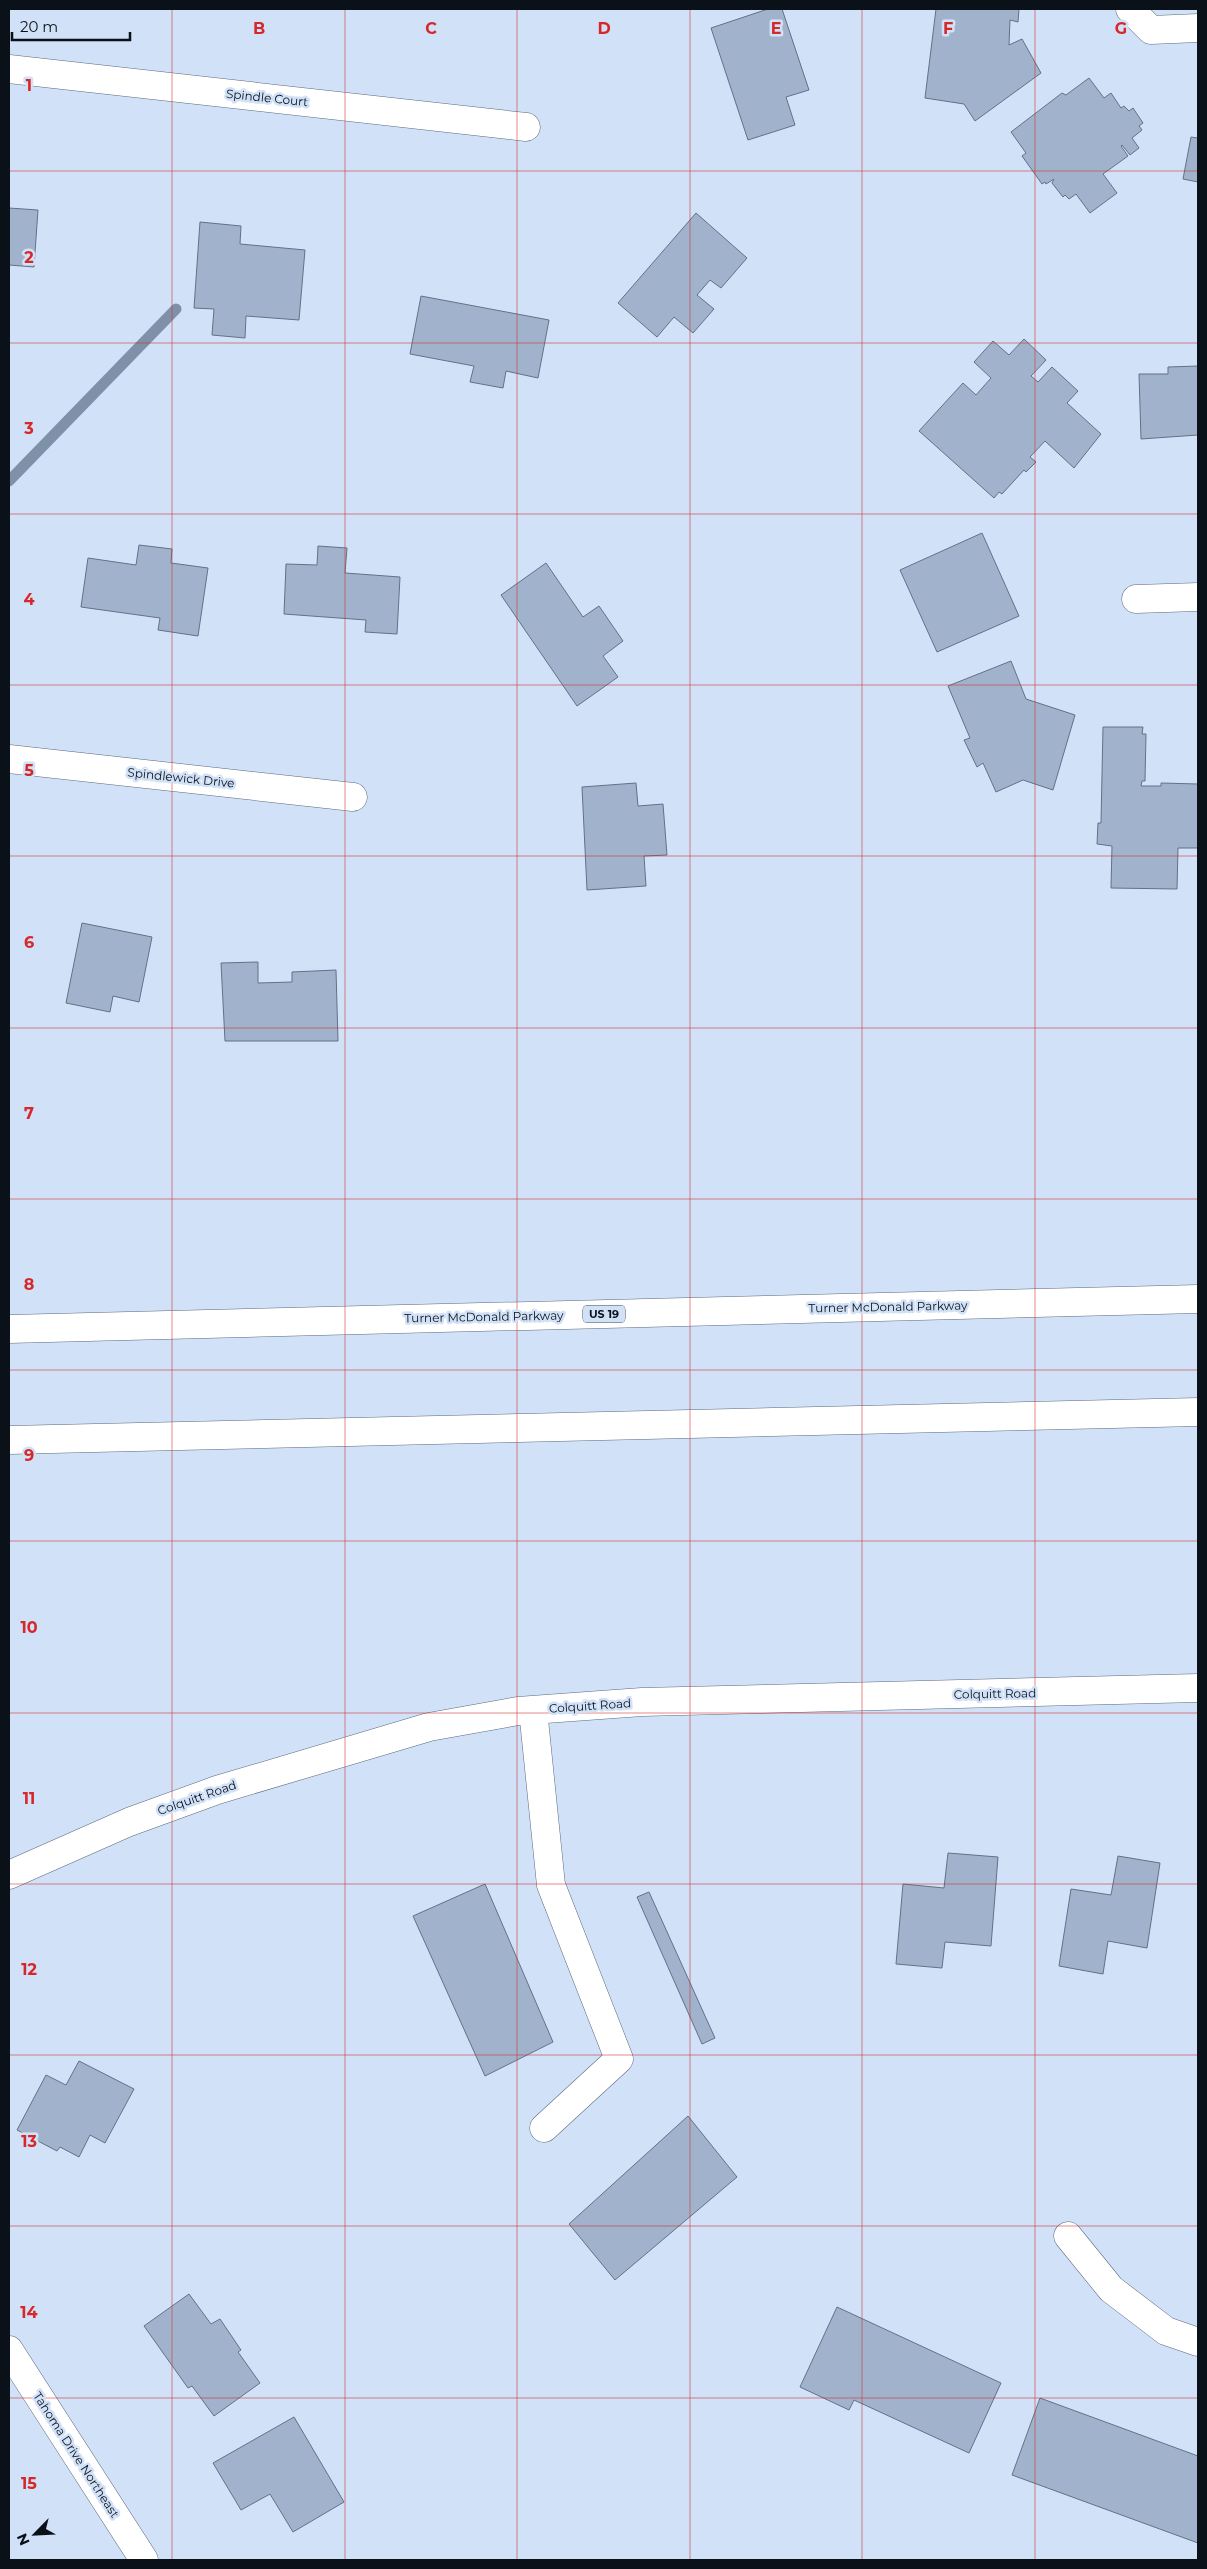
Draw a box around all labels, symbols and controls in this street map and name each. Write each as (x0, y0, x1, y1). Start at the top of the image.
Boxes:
scale bar (12, 10, 130, 42)
text: 20 m (20, 17, 58, 36)
text: B (253, 19, 265, 38)
text: C (425, 19, 437, 38)
text: D (597, 19, 611, 38)
text: E (771, 19, 781, 38)
text: F (943, 19, 953, 38)
text: G (1115, 19, 1127, 38)
text: 1 (26, 76, 32, 95)
street label: Spindle Court (225, 86, 309, 109)
text: 2 (24, 248, 34, 267)
text: 3 (23, 419, 34, 438)
text: 4 (23, 590, 35, 609)
text: 5 (24, 761, 34, 780)
street label: Spindlewick Drive (127, 764, 235, 791)
text: 6 (24, 933, 34, 952)
text: 7 (24, 1104, 34, 1123)
text: 8 (24, 1275, 34, 1294)
street label: Turner McDonald Parkway (808, 1298, 968, 1315)
road number: US 19 (583, 1306, 625, 1322)
street label: Turner McDonald Parkway (404, 1308, 564, 1325)
text: 9 (24, 1446, 34, 1465)
text: 10 (20, 1618, 38, 1637)
street label: Colquitt Road (954, 1685, 1036, 1702)
street label: Colquitt Road (548, 1695, 632, 1716)
street label: Colquitt Road (155, 1777, 238, 1818)
text: 11 (23, 1789, 35, 1808)
text: 12 (21, 1960, 37, 1979)
text: 13 (21, 2132, 37, 2151)
text: 14 (20, 2303, 38, 2322)
street label: Tahoma Drive Northeast (30, 2389, 123, 2521)
text: 15 (21, 2474, 37, 2493)
north arrow (10, 2509, 60, 2559)
text: N (13, 2530, 34, 2548)

